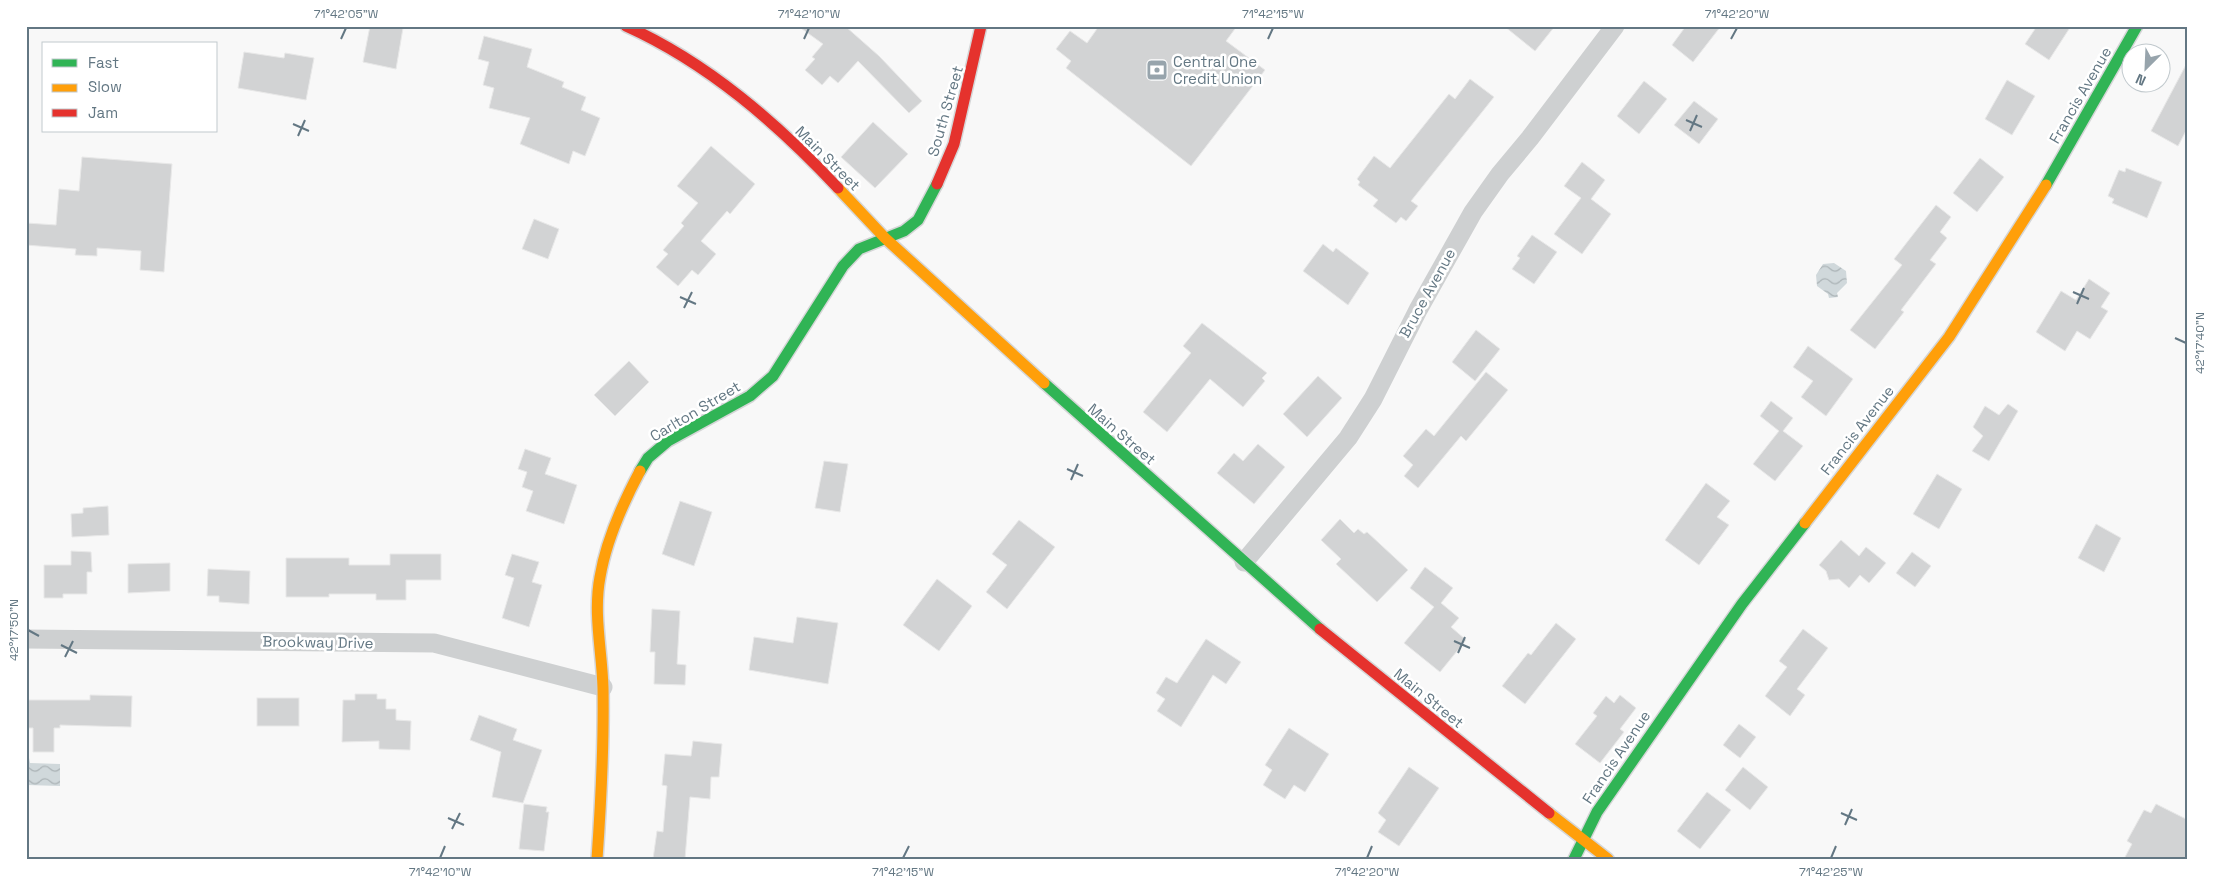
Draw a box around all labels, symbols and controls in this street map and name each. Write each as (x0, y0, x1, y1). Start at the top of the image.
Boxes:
text: 71°42'05"W (314, 6, 379, 22)
text: 71°42'10"W (778, 6, 841, 22)
text: 71°42'15"W (1242, 6, 1304, 22)
text: 71°42'20"W (1705, 6, 1770, 22)
legend (42, 42, 218, 132)
north arrow (2122, 42, 2172, 92)
street label: Francis Avenue (2045, 43, 2115, 147)
place label: Central One Credit Union (1173, 52, 1262, 88)
text: Fast (88, 53, 119, 72)
bank icon: Central One Credit Union (1145, 58, 1169, 82)
street label: South Street (923, 63, 967, 159)
text: N (2133, 70, 2149, 90)
text: Slow (88, 77, 122, 96)
text: Jam (88, 103, 118, 122)
street label: Main Street (792, 122, 865, 195)
street label: Bruce Avenue (1395, 245, 1459, 341)
text: 42°17'40"N (2192, 312, 2208, 374)
street label: Carlton Street (646, 376, 744, 446)
street label: Francis Avenue (1816, 381, 1898, 479)
street label: Main Street (1084, 399, 1160, 469)
text: 42°17'50"N (6, 599, 22, 661)
street label: Brookway Drive (262, 632, 374, 652)
street label: Main Street (1390, 664, 1468, 732)
street label: Francis Avenue (1578, 707, 1654, 807)
text: 71°42'10"W (409, 864, 472, 880)
text: 71°42'15"W (872, 864, 934, 880)
text: 71°42'20"W (1335, 864, 1400, 880)
text: 71°42'25"W (1799, 864, 1864, 880)

